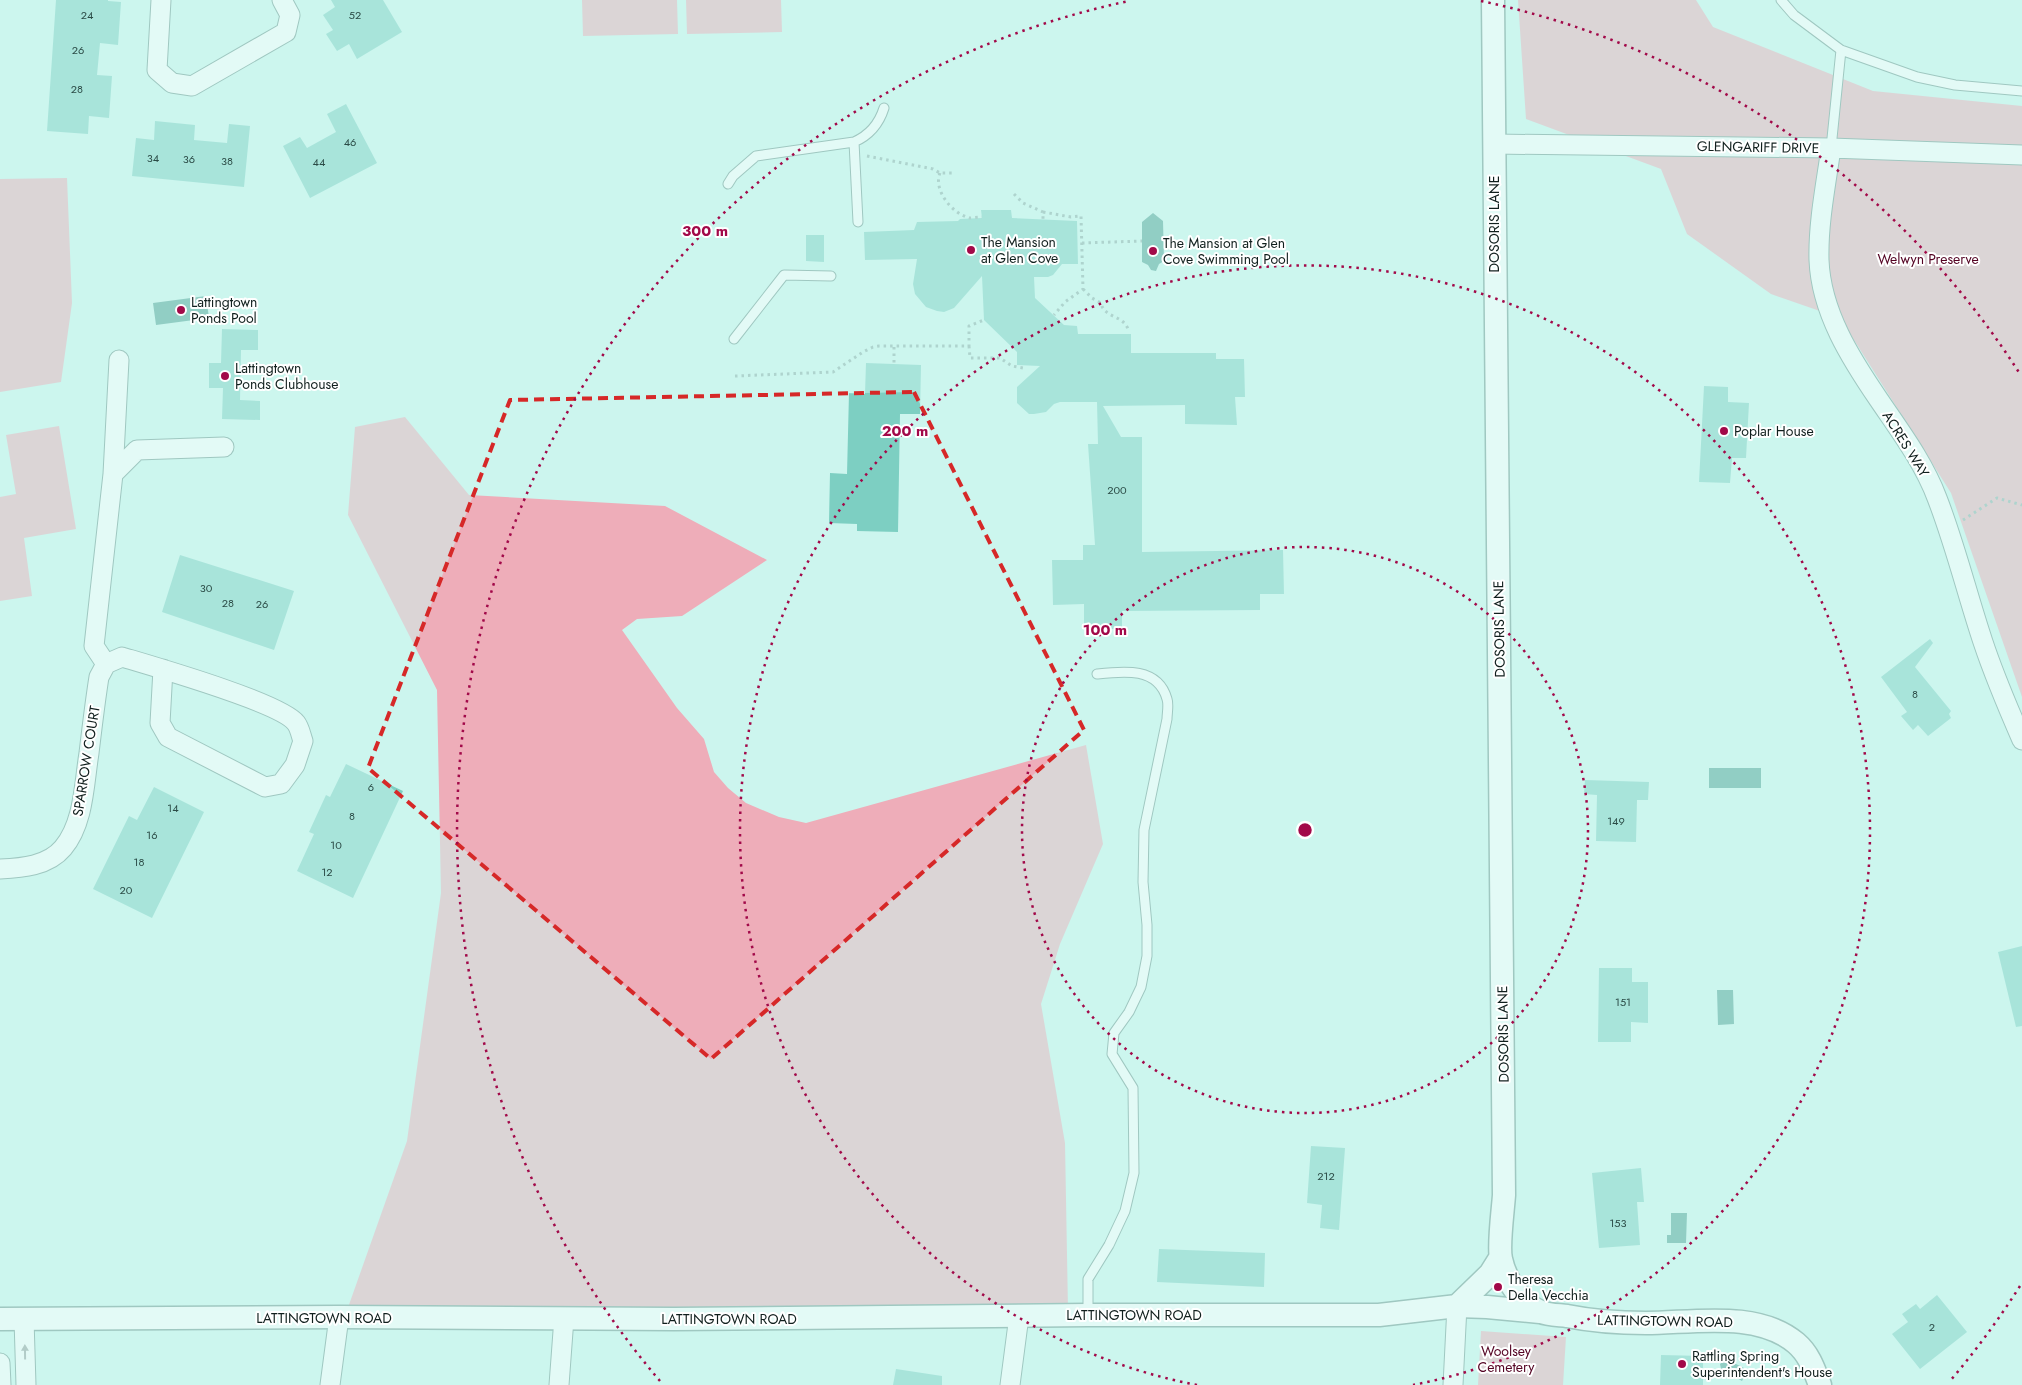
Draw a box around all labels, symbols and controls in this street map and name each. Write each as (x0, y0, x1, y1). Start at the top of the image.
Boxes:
house number: 24 (81, 7, 94, 23)
house number: 52 (349, 7, 361, 23)
house number: 26 (72, 42, 84, 58)
house number: 28 (71, 81, 83, 97)
house number: 46 (344, 134, 356, 150)
street label: GLENGARIFF DRIVE (1697, 136, 1819, 158)
house number: 34 (147, 150, 160, 166)
house number: 36 (183, 151, 195, 167)
house number: 38 (221, 153, 233, 169)
house number: 44 (313, 154, 326, 170)
street label: DOSORIS LANE (1484, 176, 1504, 272)
text: 300 m (682, 220, 728, 242)
place label: The Mansion at Glen Cove (981, 232, 1058, 268)
place label: The Mansion at Glen Cove Swimming Pool (1163, 233, 1289, 269)
marker: The Mansion at Glen Cove (965, 244, 977, 256)
marker: The Mansion at Glen Cove Swimming Pool (1147, 245, 1159, 257)
park label: Welwyn Preserve (1877, 249, 1979, 269)
place label: Lattingtown Ponds Pool (191, 292, 257, 328)
marker: Lattingtown Ponds Pool (175, 304, 187, 316)
place label: Lattingtown Ponds Clubhouse (235, 358, 338, 394)
marker: Lattingtown Ponds Clubhouse (219, 370, 231, 382)
street label: ACRES WAY (1878, 407, 1934, 481)
text: 200 m (882, 420, 928, 442)
place label: Poplar House (1734, 421, 1814, 441)
marker: Poplar House (1718, 425, 1730, 437)
house number: 200 (1107, 482, 1127, 498)
house number: 30 (200, 580, 213, 596)
street label: DOSORIS LANE (1488, 580, 1510, 678)
house number: 28 (222, 595, 234, 611)
house number: 26 (256, 596, 268, 612)
text: 100 m (1083, 619, 1127, 641)
house number: 8 (1912, 686, 1918, 702)
street label: SPARROW COURT (67, 704, 105, 818)
house number: 6 (368, 779, 374, 795)
house number: 14 (167, 800, 179, 816)
house number: 8 (349, 808, 355, 824)
house number: 149 (1607, 813, 1625, 829)
centre of rings (1296, 821, 1314, 839)
house number: 16 (146, 827, 158, 843)
house number: 10 (330, 837, 342, 853)
house number: 18 (134, 854, 144, 870)
house number: 12 (321, 864, 333, 880)
house number: 20 (120, 882, 133, 898)
street label: DOSORIS LANE (1492, 985, 1514, 1083)
house number: 151 (1615, 994, 1631, 1010)
house number: 212 (1317, 1168, 1335, 1184)
house number: 153 (1609, 1215, 1627, 1231)
place label: Theresa Della Vecchia (1508, 1269, 1589, 1305)
marker: Theresa Della Vecchia (1492, 1281, 1504, 1293)
street label: LATTINGTOWN ROAD (1066, 1305, 1202, 1325)
street label: LATTINGTOWN ROAD (256, 1308, 392, 1328)
street label: LATTINGTOWN ROAD (661, 1309, 797, 1329)
street label: LATTINGTOWN ROAD (1597, 1310, 1733, 1332)
house number: 2 (1929, 1319, 1935, 1335)
park label: Woolsey Cemetery (1478, 1341, 1535, 1377)
one-way arrow (21, 1344, 29, 1360)
place label: Rattling Spring Superintendent's House (1692, 1346, 1832, 1382)
marker: Rattling Spring Superintendent's House (1676, 1358, 1688, 1370)

